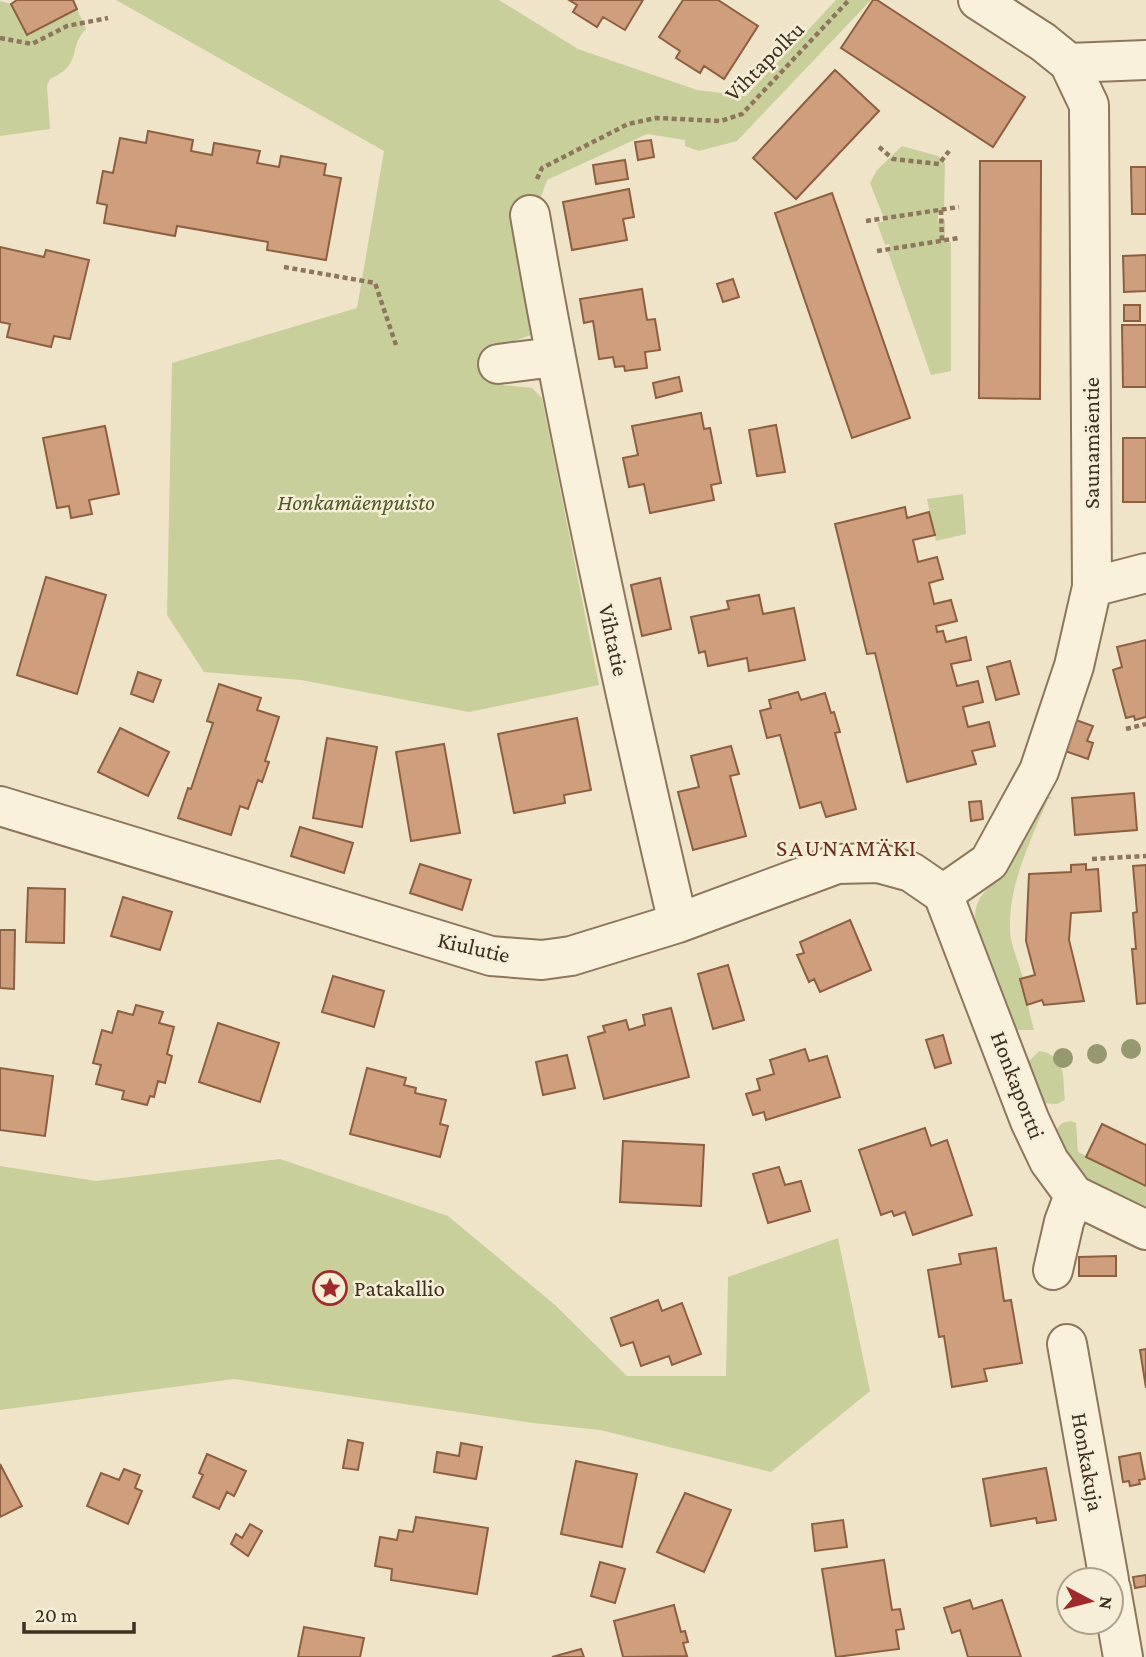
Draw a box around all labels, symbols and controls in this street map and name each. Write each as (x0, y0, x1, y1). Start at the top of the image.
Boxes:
street label: Vihtapolku (719, 16, 809, 106)
street label: Saunamäentie (1078, 377, 1104, 509)
park label: Honkamäenpuisto (277, 489, 435, 515)
street label: Vihtatie (594, 602, 634, 678)
district label: SAUNAMÄKI (776, 834, 918, 861)
street label: Kiulutie (435, 926, 513, 968)
street label: Honkaportti (986, 1027, 1050, 1143)
place icon: Patakallio (311, 1269, 349, 1307)
place label: Patakallio (354, 1275, 445, 1301)
street label: Honkakuja (1067, 1411, 1110, 1514)
north arrow (1055, 1566, 1125, 1636)
scale bar (24, 1590, 135, 1634)
text: N (1095, 1595, 1118, 1611)
text: 20 m (35, 1603, 78, 1627)

